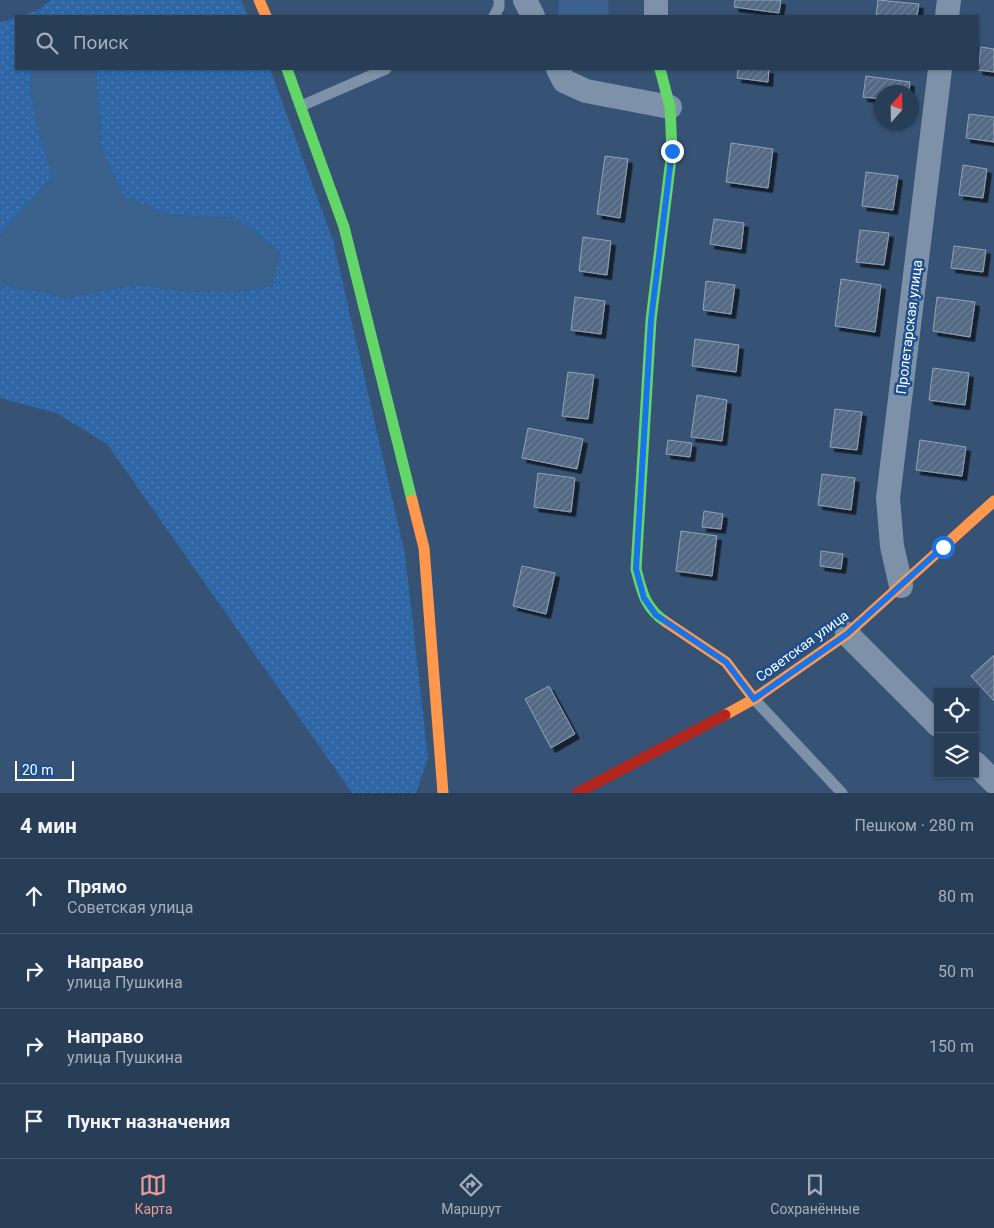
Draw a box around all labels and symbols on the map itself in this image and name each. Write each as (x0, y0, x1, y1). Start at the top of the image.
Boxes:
north arrow (874, 85, 919, 130)
route end (661, 140, 684, 163)
street label: Пролетарская улица (893, 259, 925, 395)
route start (932, 536, 955, 559)
street label: Советская улица (752, 607, 852, 685)
scale bar (15, 758, 74, 781)

